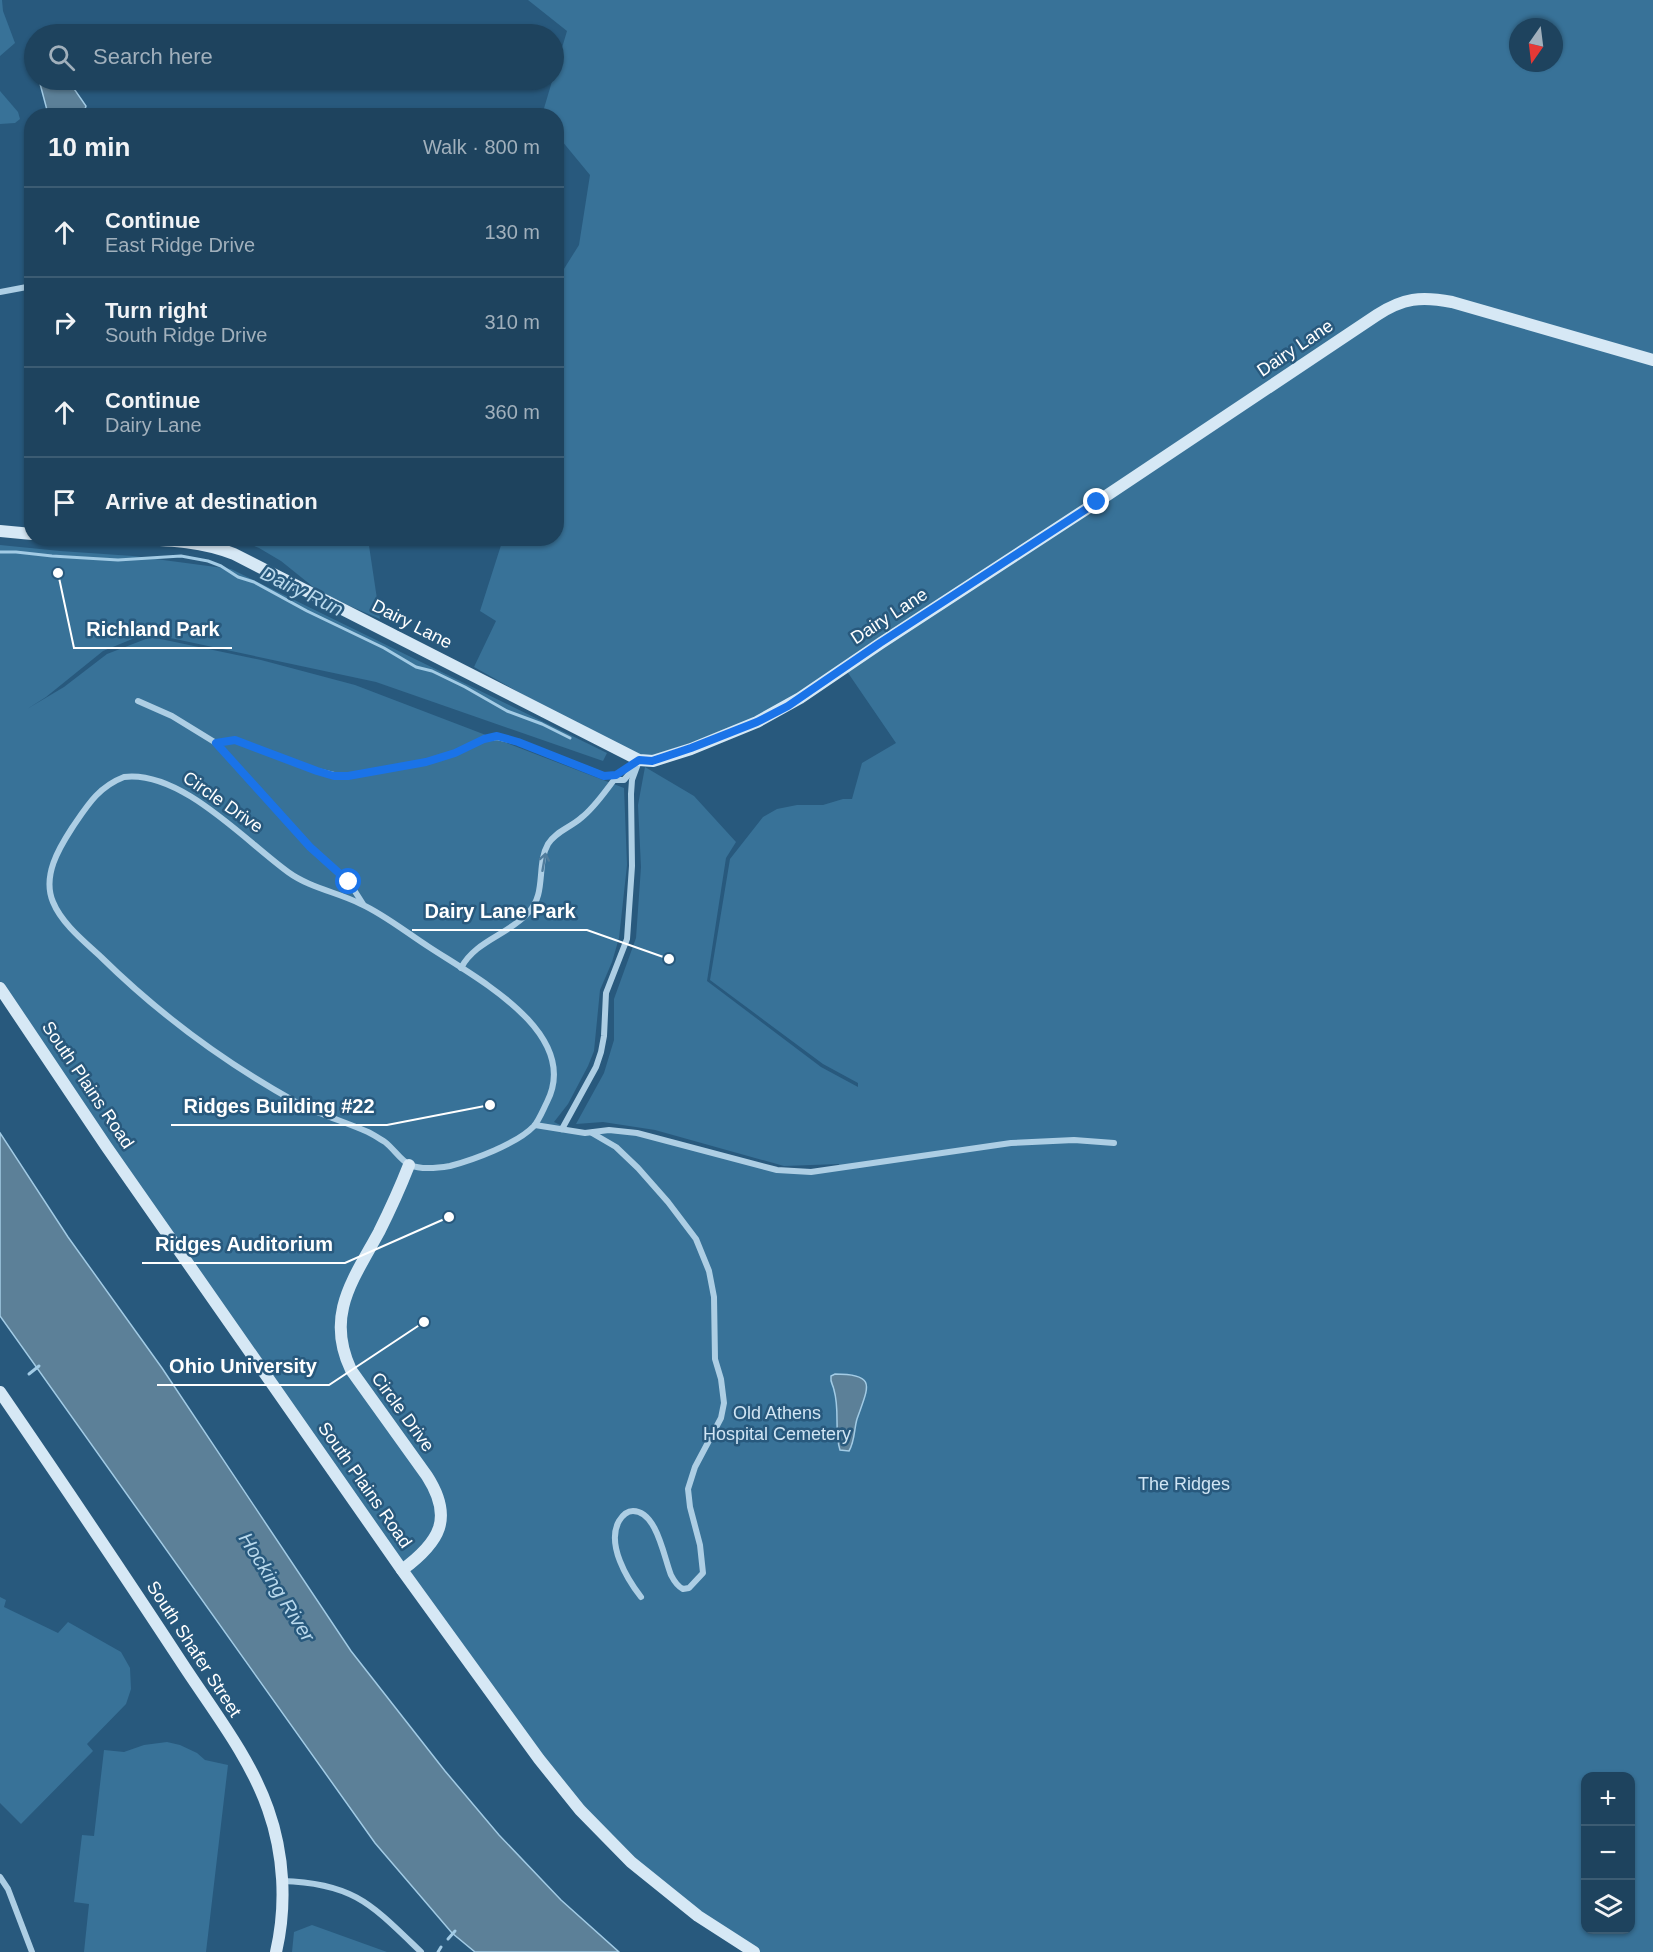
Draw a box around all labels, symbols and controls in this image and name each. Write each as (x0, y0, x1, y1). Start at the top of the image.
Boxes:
north arrow (1509, 18, 1563, 72)
search box (24, 24, 564, 90)
icon: search (45, 41, 78, 74)
text: Search here (93, 44, 213, 69)
text: 10 min (48, 132, 130, 162)
text: Walk · 800 m (423, 136, 540, 158)
text: Continue (105, 208, 200, 233)
icon: ahead (48, 216, 81, 249)
text: 130 m (484, 221, 540, 243)
text: East Ridge Drive (105, 234, 255, 256)
text: Turn right (105, 298, 207, 323)
icon: right (48, 306, 81, 339)
text: 310 m (484, 311, 540, 333)
street label: Dairy Lane (1253, 315, 1337, 381)
text: South Ridge Drive (105, 324, 267, 346)
text: Continue (105, 388, 200, 413)
icon: ahead (48, 396, 81, 429)
text: 360 m (484, 401, 540, 423)
text: Dairy Lane (105, 414, 202, 436)
icon: arrive (48, 486, 81, 519)
route end (1083, 488, 1109, 514)
text: Arrive at destination (105, 489, 318, 514)
water label: Dairy Run (257, 562, 347, 620)
street label: Dairy Lane (847, 584, 931, 648)
street label: Dairy Lane (369, 595, 455, 653)
callout: Richland Park (74, 610, 232, 648)
text: Richland Park (86, 618, 221, 640)
street label: Circle Drive (179, 767, 267, 837)
one-way arrow (538, 853, 549, 873)
route start (335, 868, 361, 894)
callout: Dairy Lane Park (412, 892, 587, 930)
text: Dairy Lane Park (424, 900, 576, 922)
street label: South Plains Road (38, 1018, 138, 1152)
callout: Ridges Building #22 (171, 1087, 387, 1125)
text: Ridges Building #22 (183, 1095, 375, 1117)
callout: Ridges Auditorium (142, 1225, 345, 1263)
text: Ridges Auditorium (155, 1233, 333, 1255)
callout: Ohio University (157, 1347, 329, 1385)
text: Ohio University (169, 1355, 318, 1377)
street label: Circle Drive (368, 1368, 438, 1456)
park label: Old Athens Hospital Cemetery (703, 1403, 851, 1444)
street label: South Plains Road (314, 1418, 416, 1552)
park label: The Ridges (1138, 1474, 1230, 1494)
water label: Hocking River (235, 1528, 320, 1647)
street label: South Shafer Street (143, 1577, 245, 1721)
map controls (1581, 1772, 1635, 1934)
button: + (1581, 1772, 1635, 1826)
button: − (1581, 1826, 1635, 1880)
button: layers (1581, 1880, 1635, 1934)

